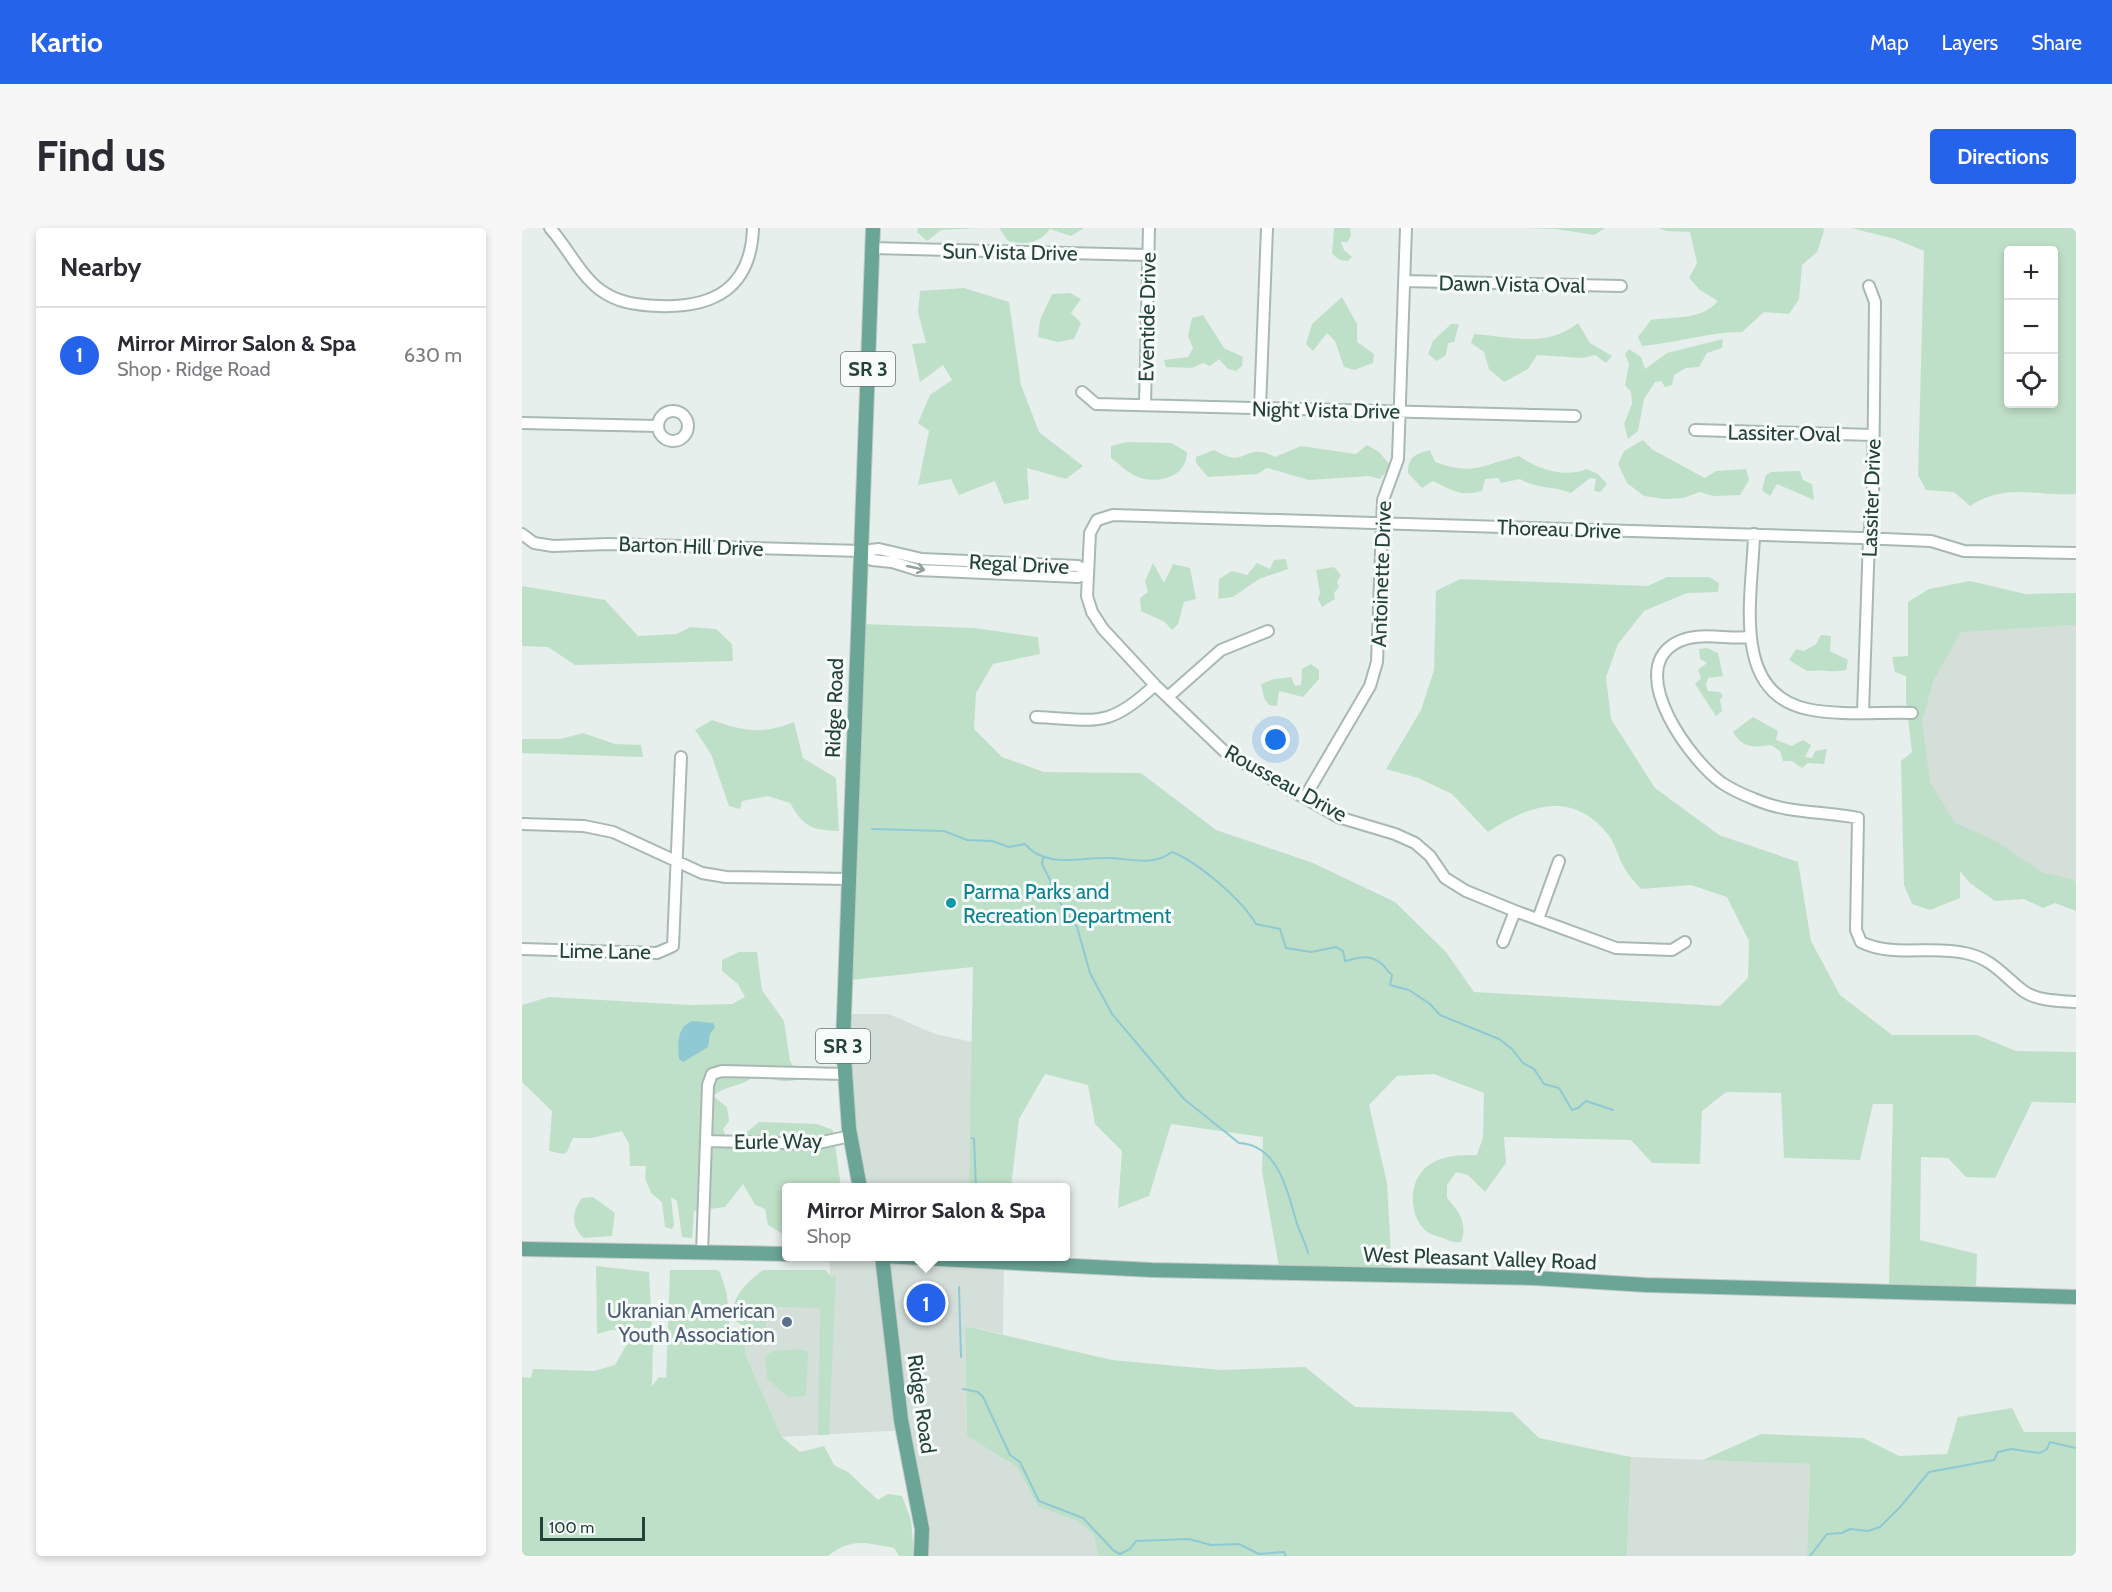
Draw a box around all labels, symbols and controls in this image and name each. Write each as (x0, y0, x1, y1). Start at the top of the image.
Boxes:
text: Kartio (30, 25, 103, 59)
text: Map (1870, 30, 1909, 55)
text: Layers (1942, 30, 1998, 55)
text: Share (2031, 30, 2082, 55)
button: Directions (1930, 129, 2076, 184)
text: Find us (36, 130, 165, 182)
street label: Sun Vista Drive (942, 238, 1078, 266)
map controls (2004, 246, 2058, 408)
button: + (2004, 246, 2058, 300)
text: Nearby (60, 251, 141, 283)
street label: Eventide Drive (1133, 252, 1161, 382)
street label: Dawn Vista Oval (1438, 270, 1586, 298)
button: − (2004, 300, 2058, 354)
text: Mirror Mirror Salon & Spa (117, 330, 356, 357)
text: 1 (76, 343, 83, 367)
text: 630 m (404, 343, 462, 367)
road number: SR 3 (841, 352, 895, 386)
button: locate (2004, 354, 2058, 408)
text: Shop · Ridge Road (117, 357, 271, 381)
street label: Night Vista Drive (1252, 396, 1401, 424)
street label: Lassiter Oval (1727, 420, 1841, 446)
street label: Lassiter Drive (1856, 438, 1886, 558)
street label: Antoinette Drive (1366, 500, 1396, 648)
street label: Thoreau Drive (1497, 514, 1622, 544)
street label: Barton Hill Drive (618, 531, 764, 561)
street label: Regal Drive (968, 549, 1070, 579)
one-way arrow (907, 563, 926, 575)
street label: Ridge Road (820, 658, 848, 758)
your location (1261, 725, 1290, 754)
street label: Rousseau Drive (1221, 739, 1352, 827)
place label: Parma Parks and Recreation Department (963, 879, 1171, 928)
marker: Parma Parks and Recreation Department (944, 896, 958, 910)
street label: Lime Lane (559, 938, 651, 964)
road number: SR 3 (816, 1029, 870, 1063)
street label: Eurle Way (734, 1128, 823, 1154)
popup (782, 1183, 1070, 1261)
text: Mirror Mirror Salon & Spa (807, 1197, 1045, 1224)
text: Shop (807, 1224, 851, 1248)
street label: West Pleasant Valley Road (1363, 1241, 1597, 1275)
pin: 1 (906, 1280, 946, 1326)
place label: Ukranian American Youth Association (607, 1298, 775, 1347)
marker: Ukranian American Youth Association (780, 1315, 794, 1329)
street label: Ridge Road (903, 1353, 941, 1455)
scale bar (540, 1514, 645, 1542)
text: 100 m (549, 1518, 594, 1537)

